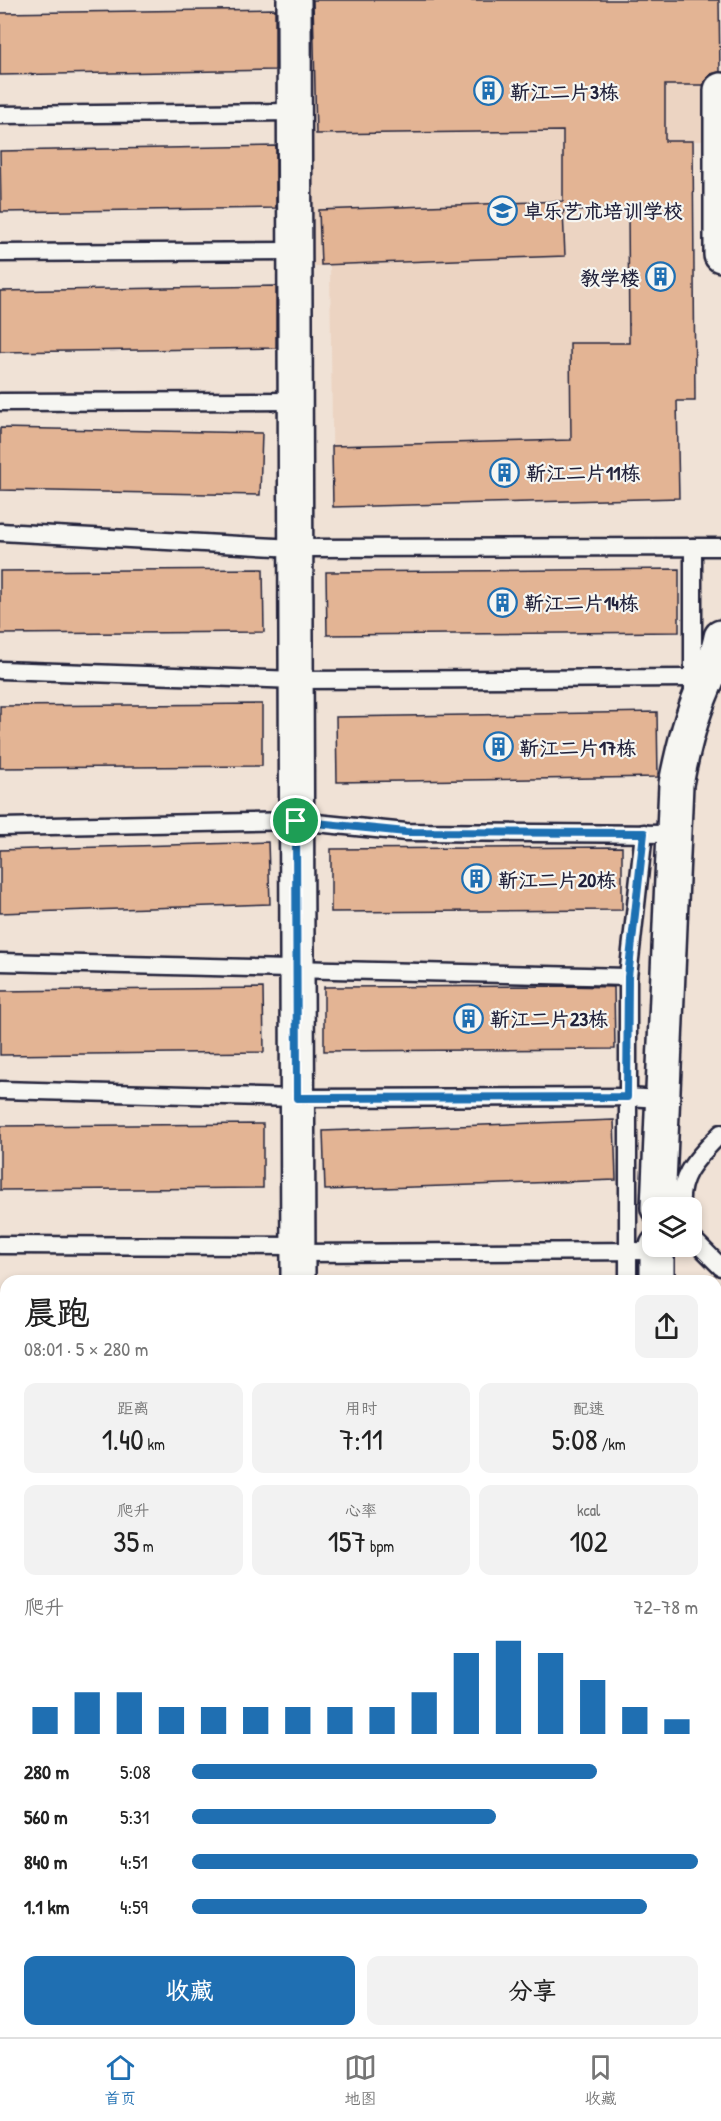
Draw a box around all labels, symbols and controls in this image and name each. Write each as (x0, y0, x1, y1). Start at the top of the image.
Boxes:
building icon: 靳江二片3栋 (473, 75, 505, 107)
place label: 靳江二片3栋 (510, 78, 619, 105)
school or university icon: 卓乐艺术培训学校 (486, 194, 518, 226)
place label: 卓乐艺术培训学校 (523, 197, 683, 224)
building icon: 教学楼 (645, 261, 677, 293)
place label: 教学楼 (580, 264, 640, 291)
building icon: 靳江二片11栋 (489, 456, 521, 488)
place label: 靳江二片11栋 (526, 459, 641, 486)
building icon: 靳江二片14栋 (487, 586, 519, 618)
place label: 靳江二片14栋 (524, 589, 639, 616)
building icon: 靳江二片17栋 (482, 731, 514, 763)
place label: 靳江二片17栋 (519, 734, 636, 761)
pin (270, 795, 321, 846)
icon: arrive (279, 804, 312, 837)
building icon: 靳江二片20栋 (461, 863, 493, 895)
place label: 靳江二片20栋 (498, 866, 616, 893)
building icon: 靳江二片23栋 (453, 1002, 485, 1034)
place label: 靳江二片23栋 (490, 1005, 608, 1032)
map controls (642, 1197, 702, 1257)
button: layers (642, 1197, 702, 1257)
text: 晨跑 (24, 1290, 90, 1334)
button: share (635, 1295, 698, 1358)
text: 08:01 · 5 × 280 m (24, 1335, 148, 1362)
text: 距离 (117, 1397, 149, 1419)
text: 用时 (345, 1397, 377, 1419)
text: 配速 (573, 1397, 605, 1419)
text: 1.40 (102, 1419, 144, 1459)
text: 7:11 (339, 1419, 383, 1459)
text: 5:08 (552, 1419, 598, 1459)
text: km (144, 1433, 165, 1455)
text: /km (598, 1433, 626, 1455)
text: 爬升 (117, 1499, 149, 1521)
text: 心率 (345, 1499, 377, 1521)
text: kcal (577, 1499, 600, 1521)
text: 35 (113, 1521, 139, 1561)
text: 157 (328, 1521, 366, 1561)
text: 102 (569, 1521, 608, 1561)
text: m (139, 1535, 154, 1557)
text: bpm (366, 1535, 394, 1557)
text: 爬升 (24, 1593, 64, 1620)
text: 72–78 m (634, 1593, 698, 1620)
text: 280 m (24, 1758, 69, 1785)
text: 5:08 (120, 1758, 151, 1785)
text: 560 m (24, 1803, 68, 1830)
text: 5:31 (120, 1803, 149, 1830)
text: 840 m (24, 1848, 67, 1875)
text: 4:51 (120, 1848, 148, 1875)
text: 1.1 km (24, 1893, 69, 1920)
text: 4:59 (120, 1893, 148, 1920)
button: 收藏 (24, 1956, 355, 2025)
button: 分享 (367, 1956, 698, 2025)
tab: 首页 (104, 2051, 137, 2109)
tab: 地图 (344, 2051, 377, 2109)
tab: 收藏 (584, 2051, 617, 2109)

